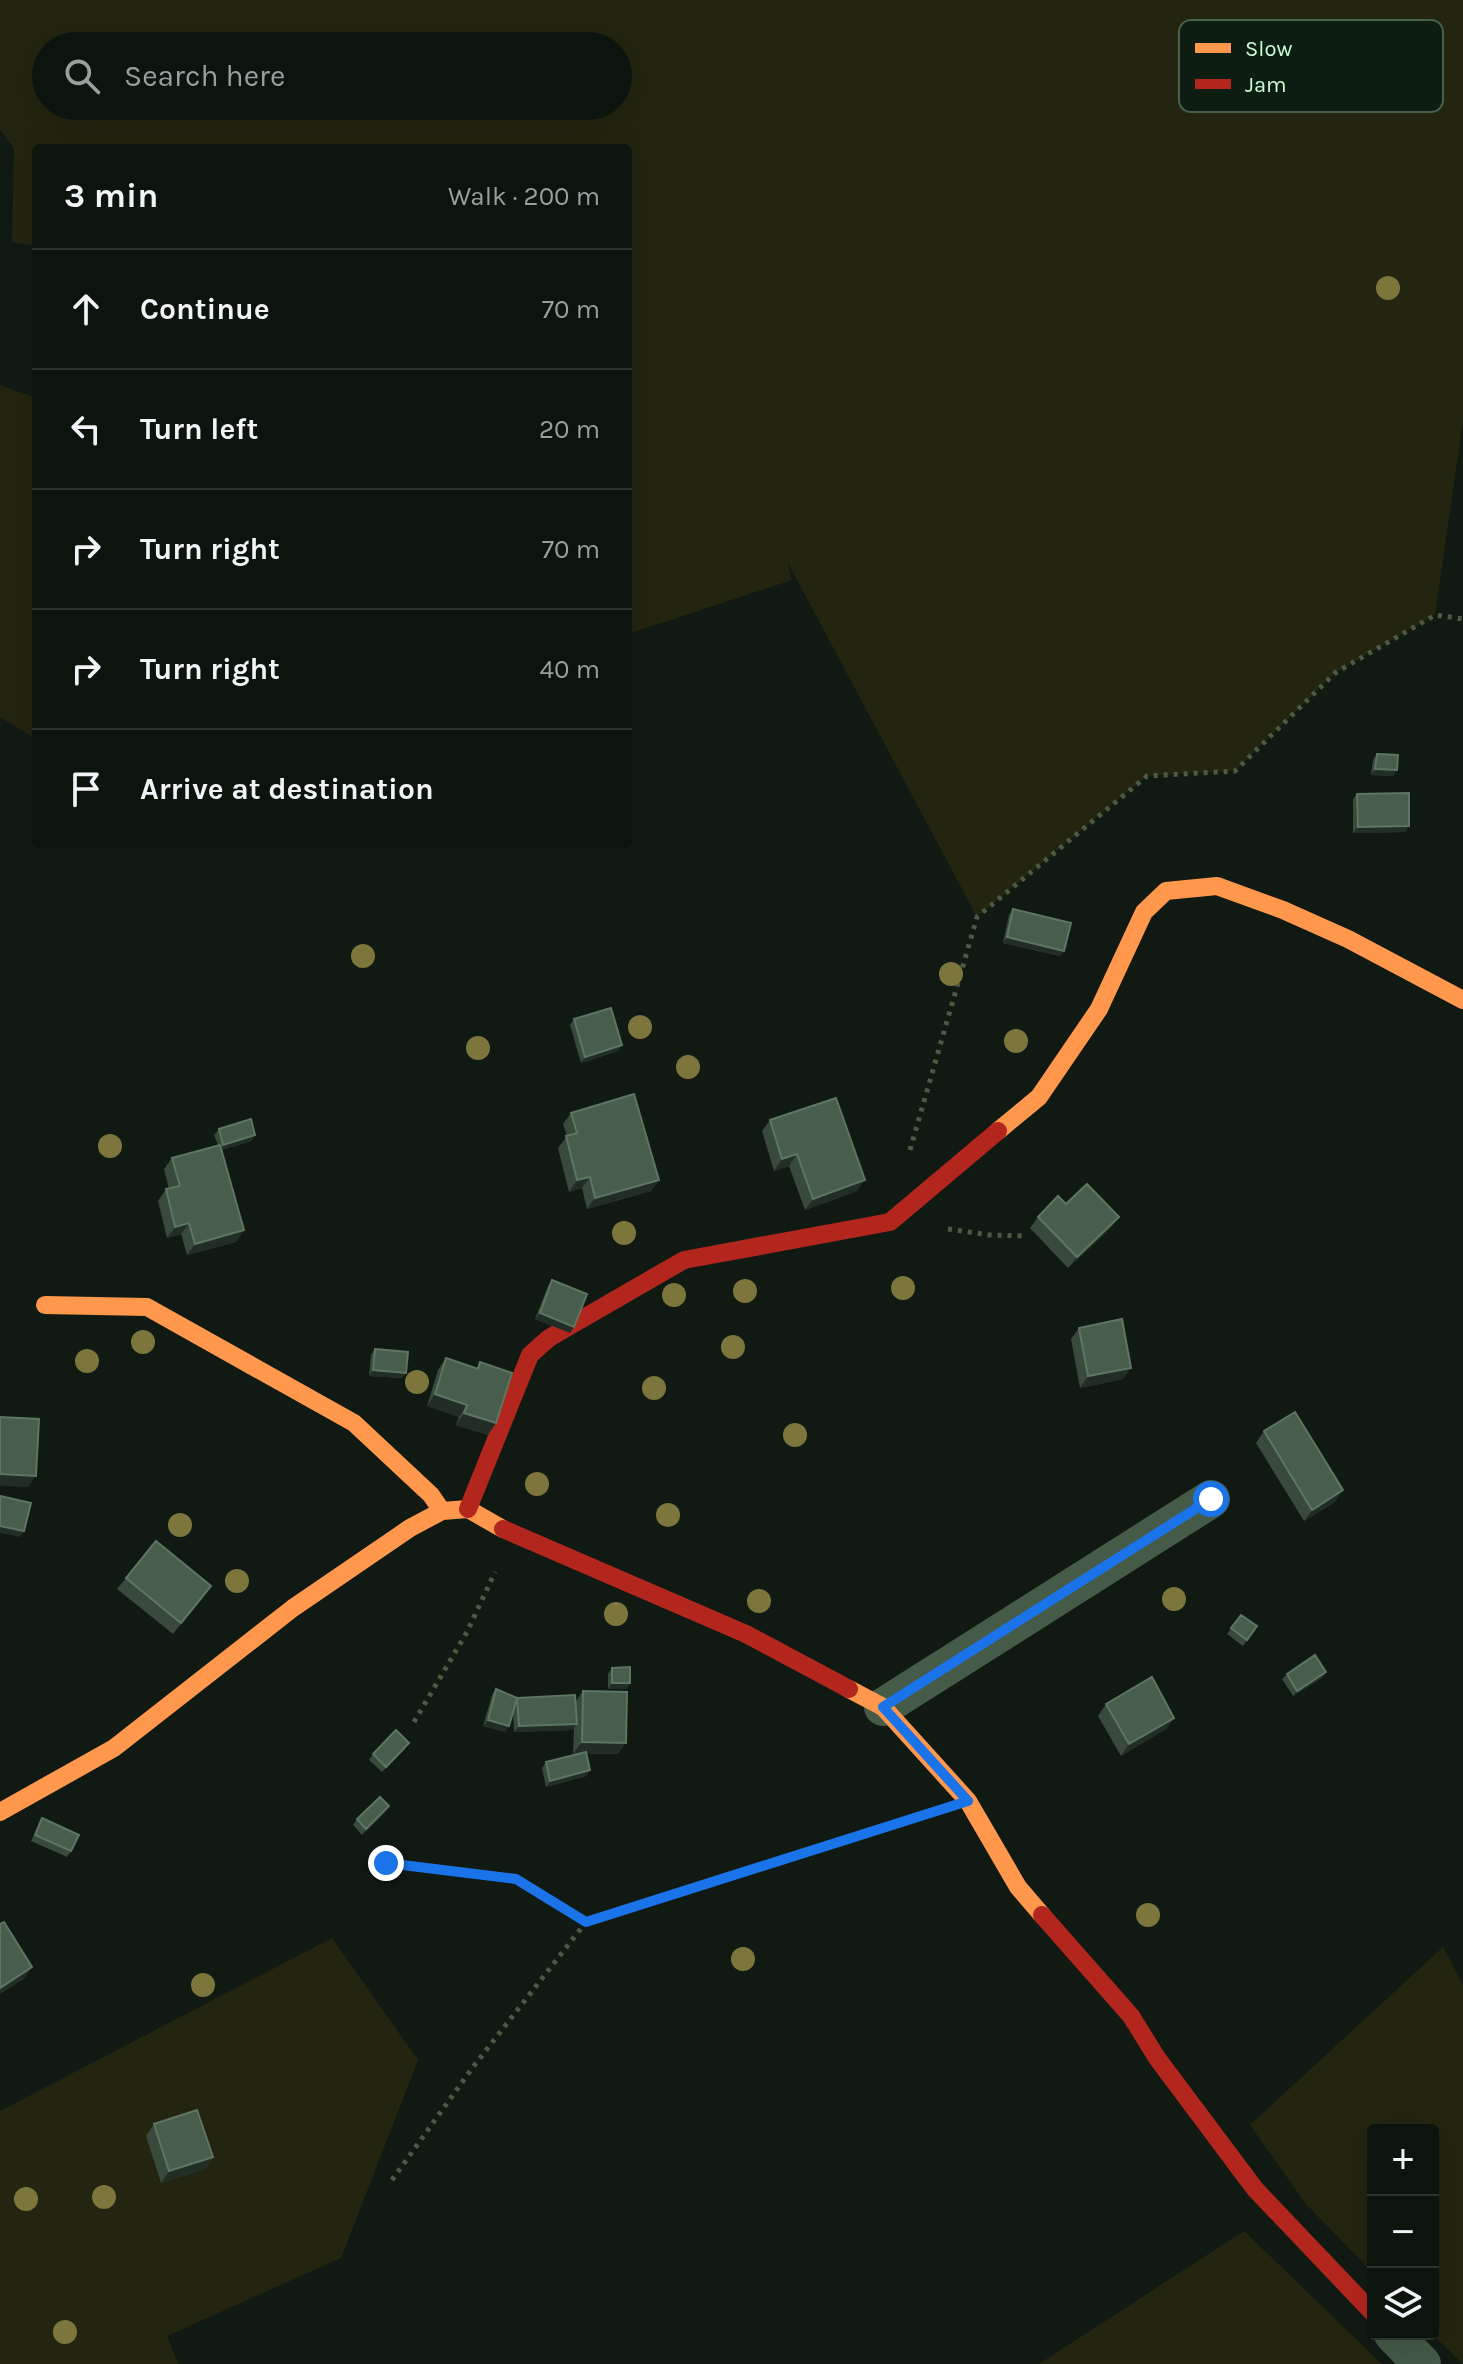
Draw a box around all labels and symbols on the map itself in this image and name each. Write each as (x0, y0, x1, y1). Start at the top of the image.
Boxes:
legend (1179, 20, 1443, 112)
text: Slow (1245, 36, 1292, 62)
text: Jam (1245, 72, 1287, 98)
route start (1193, 1481, 1229, 1517)
route end (368, 1845, 404, 1881)

